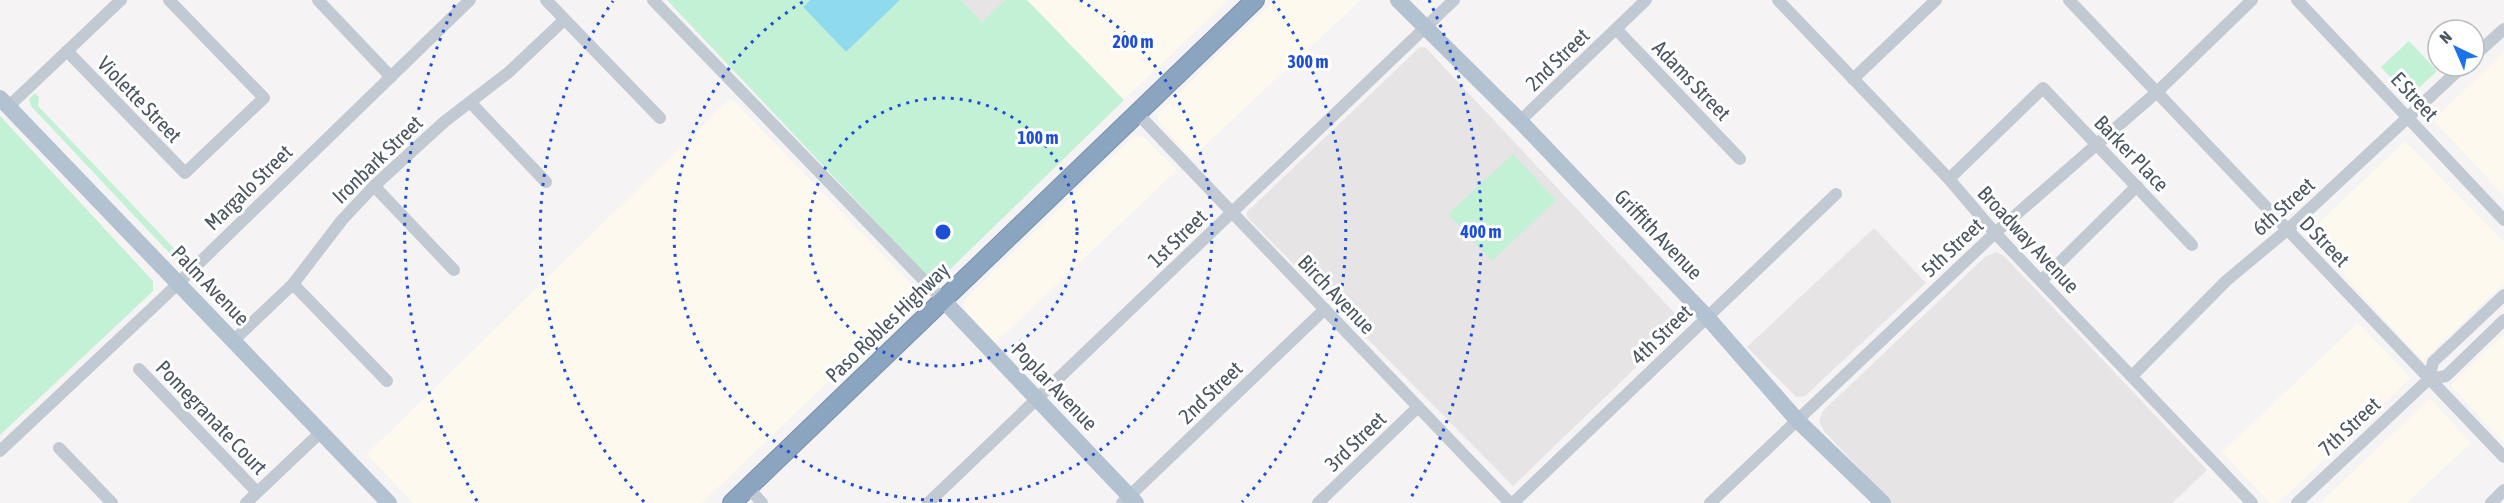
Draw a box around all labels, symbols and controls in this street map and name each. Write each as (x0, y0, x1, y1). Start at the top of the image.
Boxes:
north arrow (2426, 18, 2486, 78)
street label: 2nd Street (1520, 23, 1594, 95)
text: N (2436, 27, 2455, 47)
text: 200 m (1113, 31, 1153, 52)
street label: Adams Street (1648, 35, 1736, 125)
street label: Violette Street (93, 51, 187, 147)
text: 300 m (1288, 51, 1328, 72)
street label: E Street (2386, 67, 2444, 125)
street label: Ironbark Street (327, 110, 427, 208)
street label: Barker Place (2090, 110, 2174, 196)
text: 100 m (1018, 127, 1058, 148)
street label: Margalo Street (199, 139, 297, 235)
street label: 6th Street (2247, 172, 2319, 240)
street label: Broadway Avenue (1973, 181, 2085, 297)
street label: Griffith Avenue (1610, 184, 1708, 284)
street label: 1st Street (1143, 204, 1211, 272)
street label: D Street (2295, 211, 2355, 271)
street label: 5th Street (1916, 213, 1988, 281)
text: 400 m (1460, 221, 1501, 242)
centre of rings (933, 222, 953, 242)
street label: Palm Avenue (167, 240, 255, 330)
street label: Birch Avenue (1294, 250, 1380, 338)
street label: Paso Robles Highway (820, 257, 954, 387)
street label: 4th Street (1626, 299, 1696, 369)
street label: Poplar Avenue (1007, 337, 1103, 435)
street label: Pomegranate Court (152, 355, 272, 479)
street label: 2nd Street (1173, 356, 1247, 428)
street label: 7th Street (2313, 392, 2385, 460)
street label: 3rd Street (1320, 406, 1390, 476)

